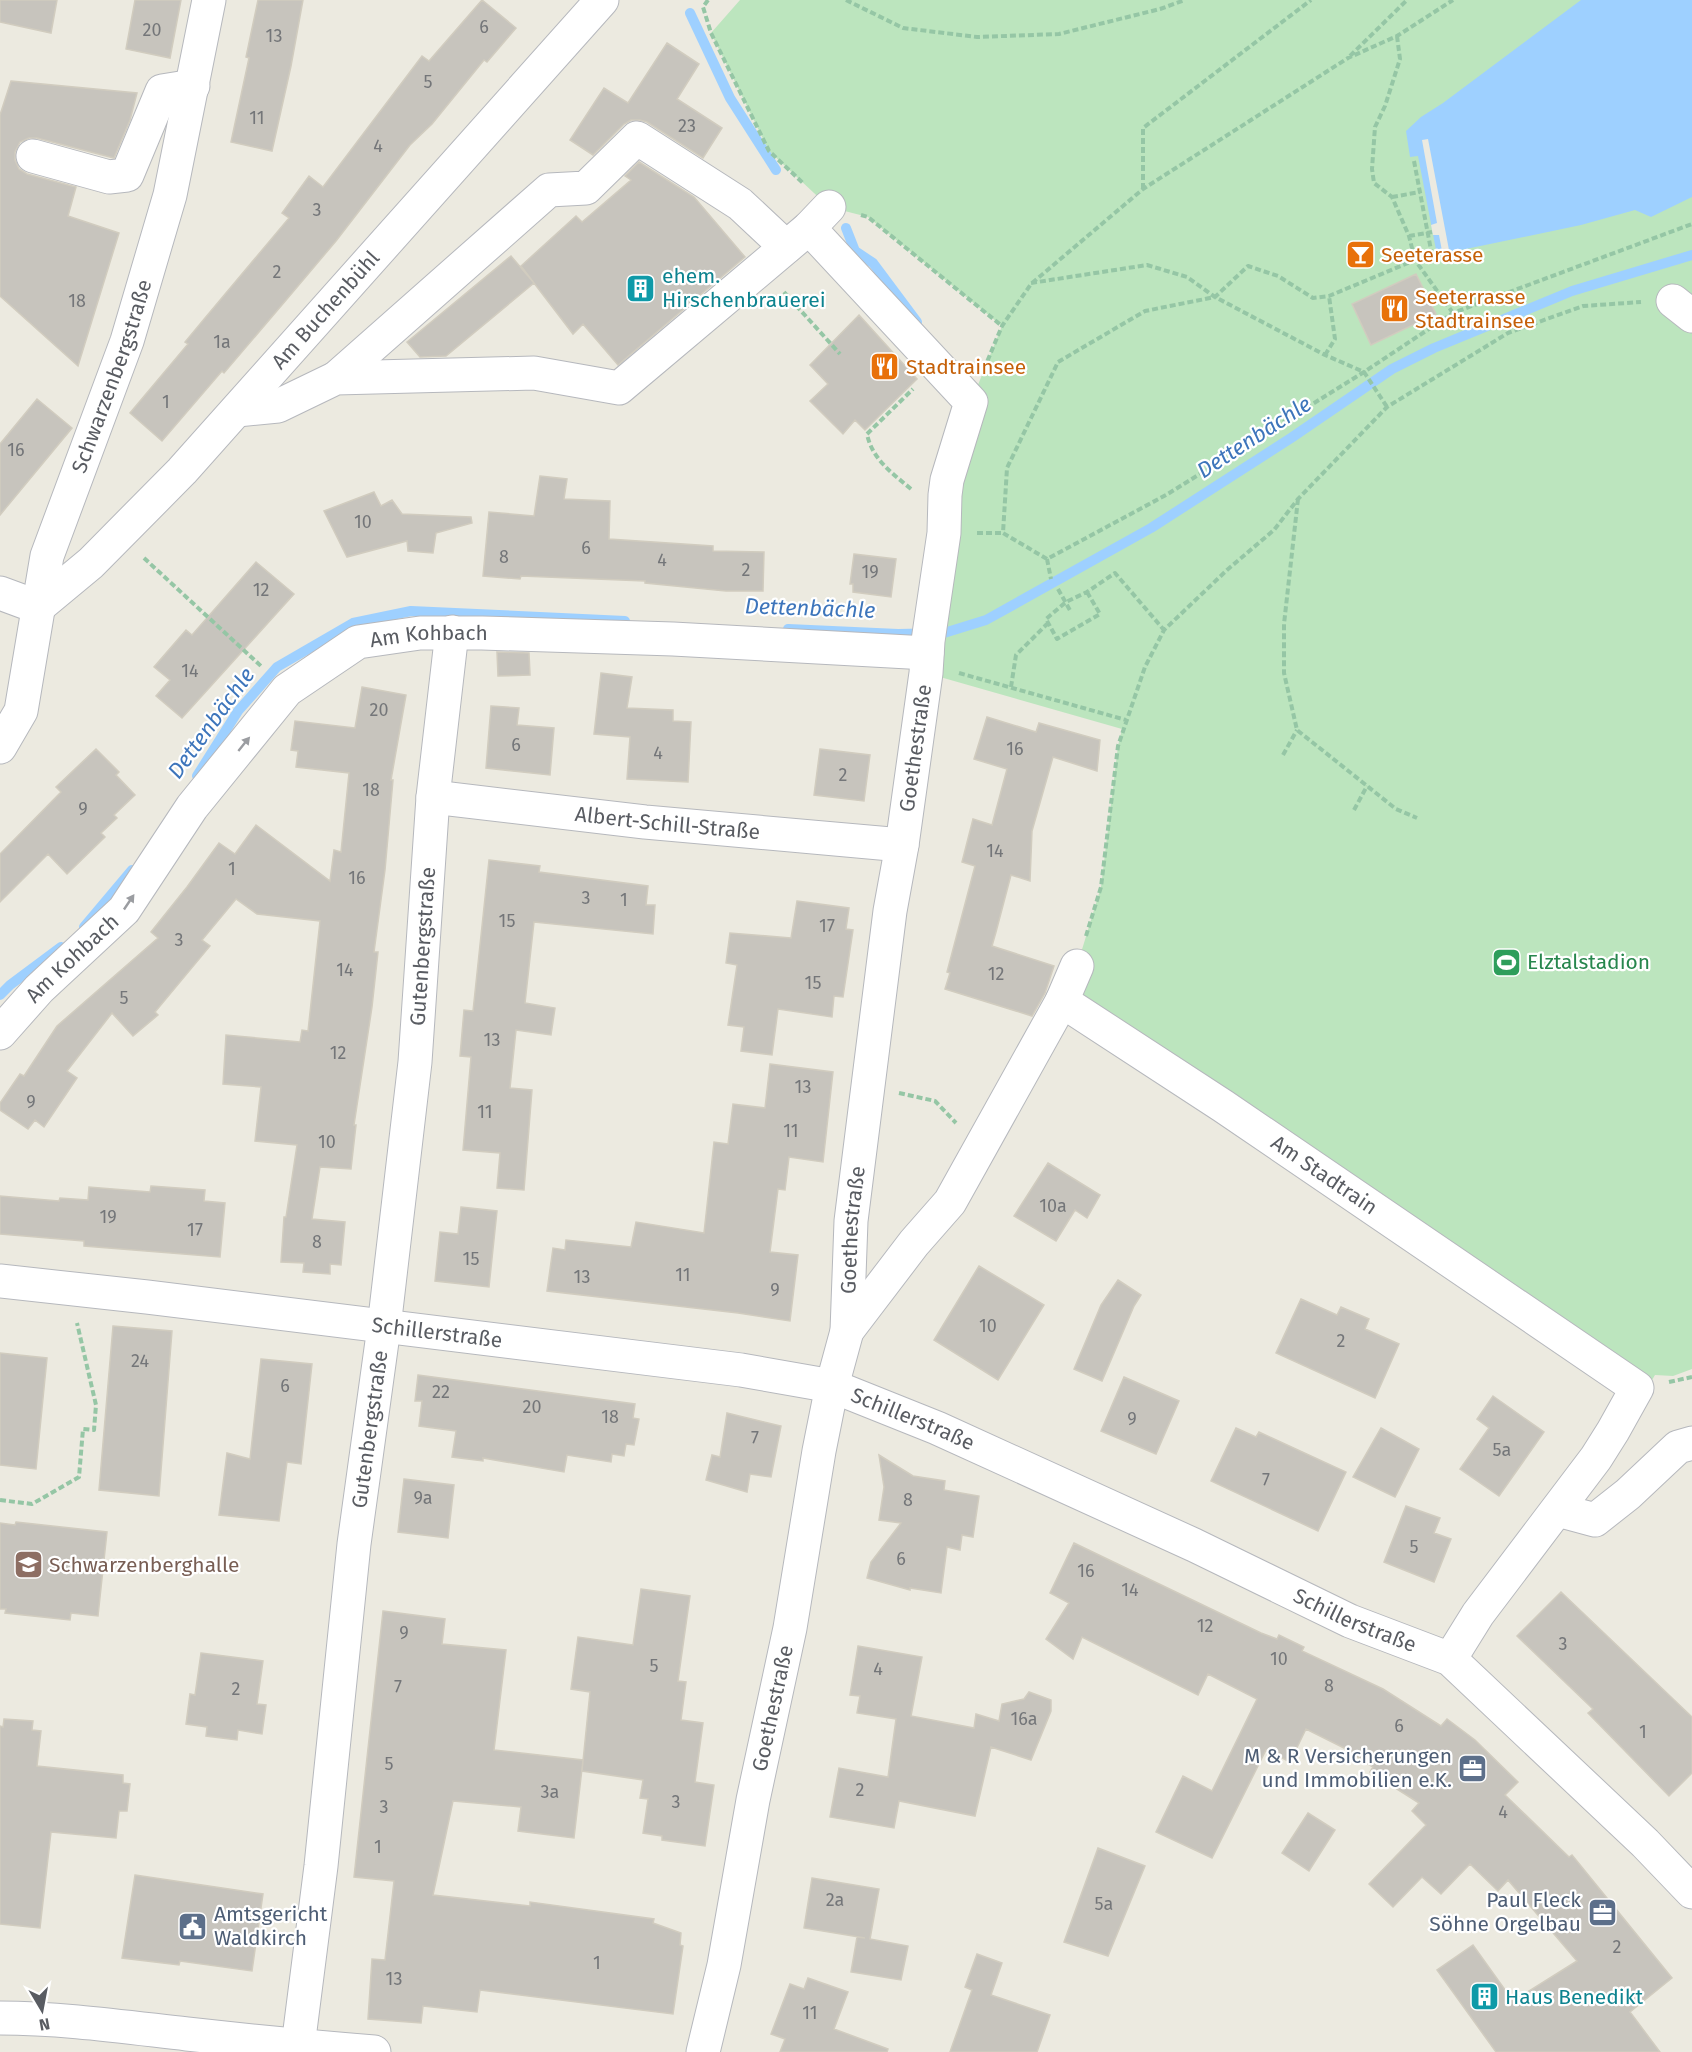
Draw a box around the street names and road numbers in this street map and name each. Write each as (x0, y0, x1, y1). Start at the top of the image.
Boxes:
street label: Am Buchenbühl (266, 245, 385, 375)
street label: Schwarzenbergstraße (66, 276, 157, 477)
street label: Am Kohbach (368, 620, 488, 653)
street label: Goethestraße (894, 683, 937, 814)
street label: Albert-Schill-Straße (574, 801, 761, 845)
street label: Gutenbergstraße (404, 866, 441, 1027)
street label: Am Kohbach (20, 908, 124, 1008)
street label: Am Stadtrain (1266, 1130, 1382, 1220)
street label: Goethestraße (835, 1164, 871, 1294)
street label: Schillerstraße (370, 1312, 504, 1354)
street label: Gutenbergstraße (346, 1349, 394, 1510)
street label: Schillerstraße (847, 1382, 979, 1456)
street label: Schillerstraße (1289, 1582, 1420, 1658)
street label: Goethestraße (747, 1643, 799, 1774)

